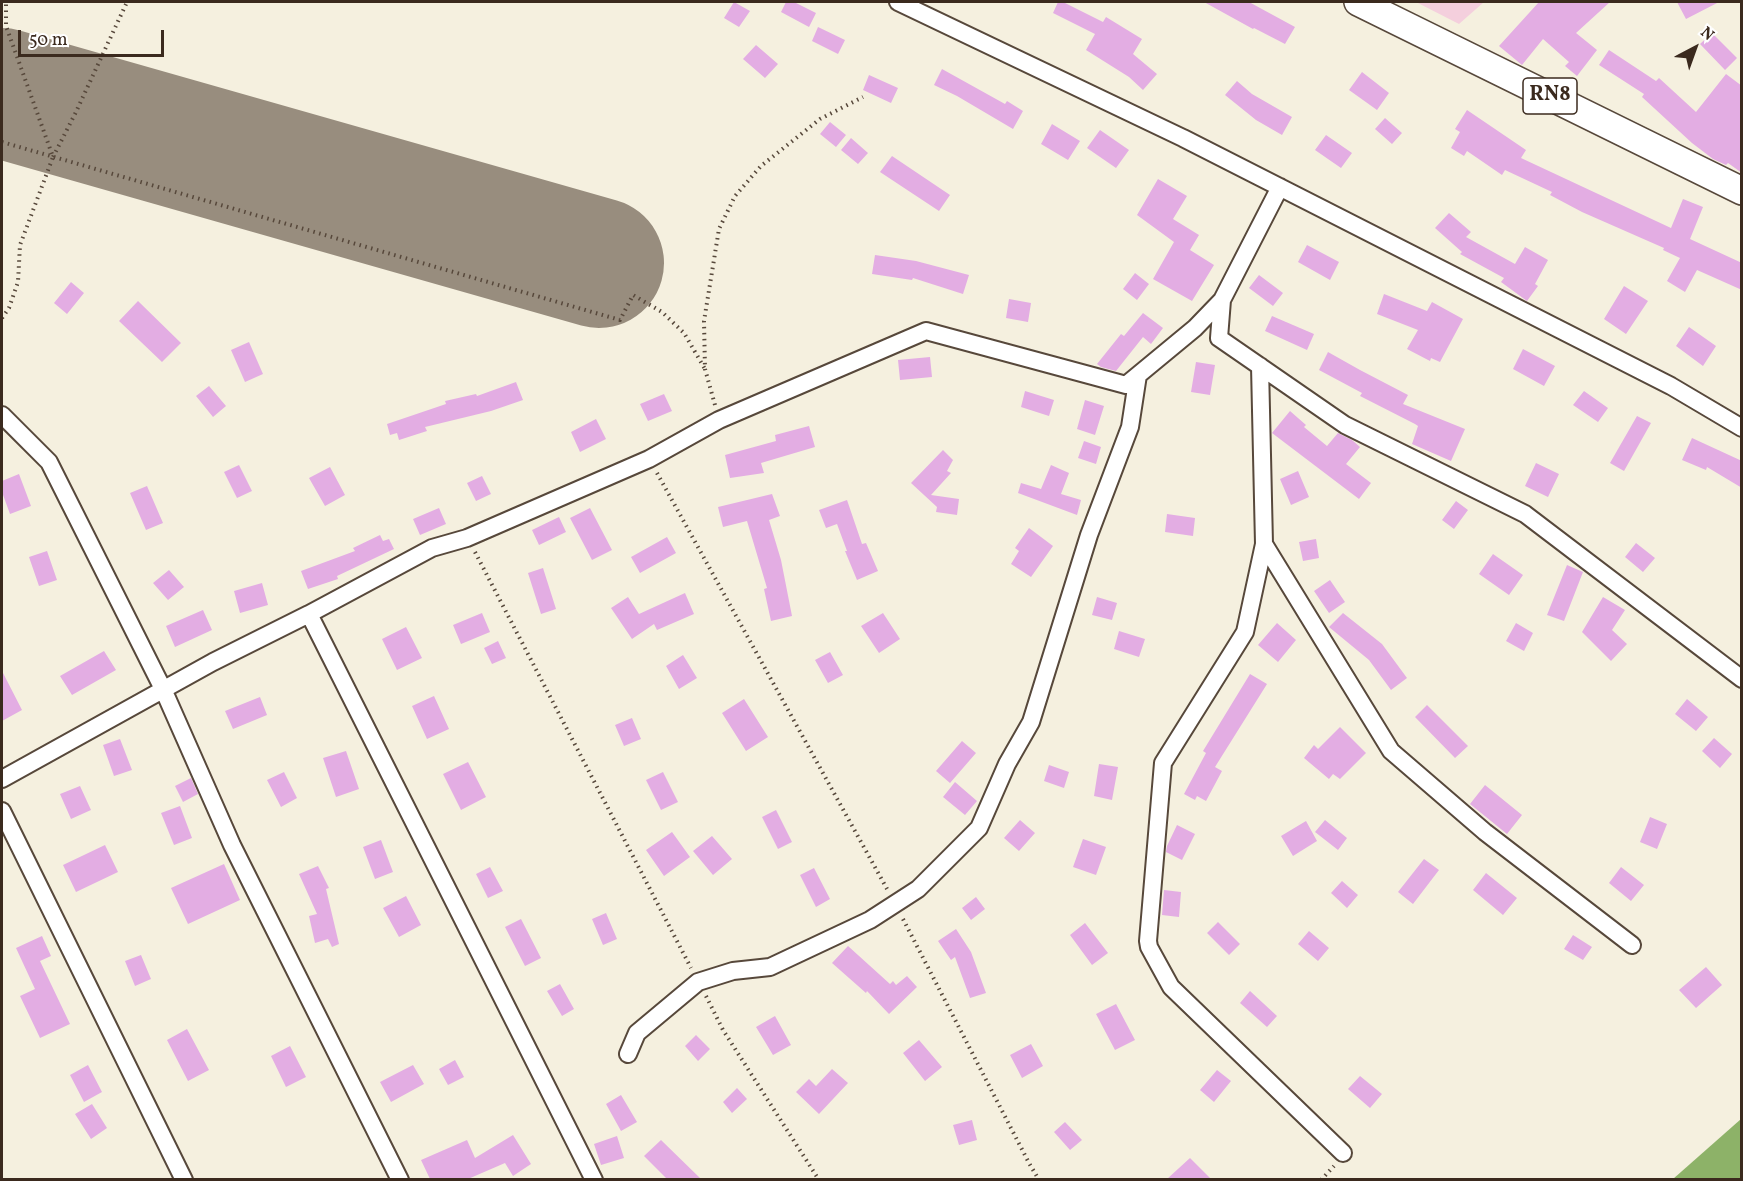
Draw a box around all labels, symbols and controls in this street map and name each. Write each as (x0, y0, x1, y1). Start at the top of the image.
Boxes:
scale bar (21, 18, 166, 56)
north arrow (1665, 18, 1725, 78)
text: N (1695, 22, 1718, 47)
text: 50 m (29, 28, 68, 53)
road number: RN8 (1523, 78, 1577, 114)

